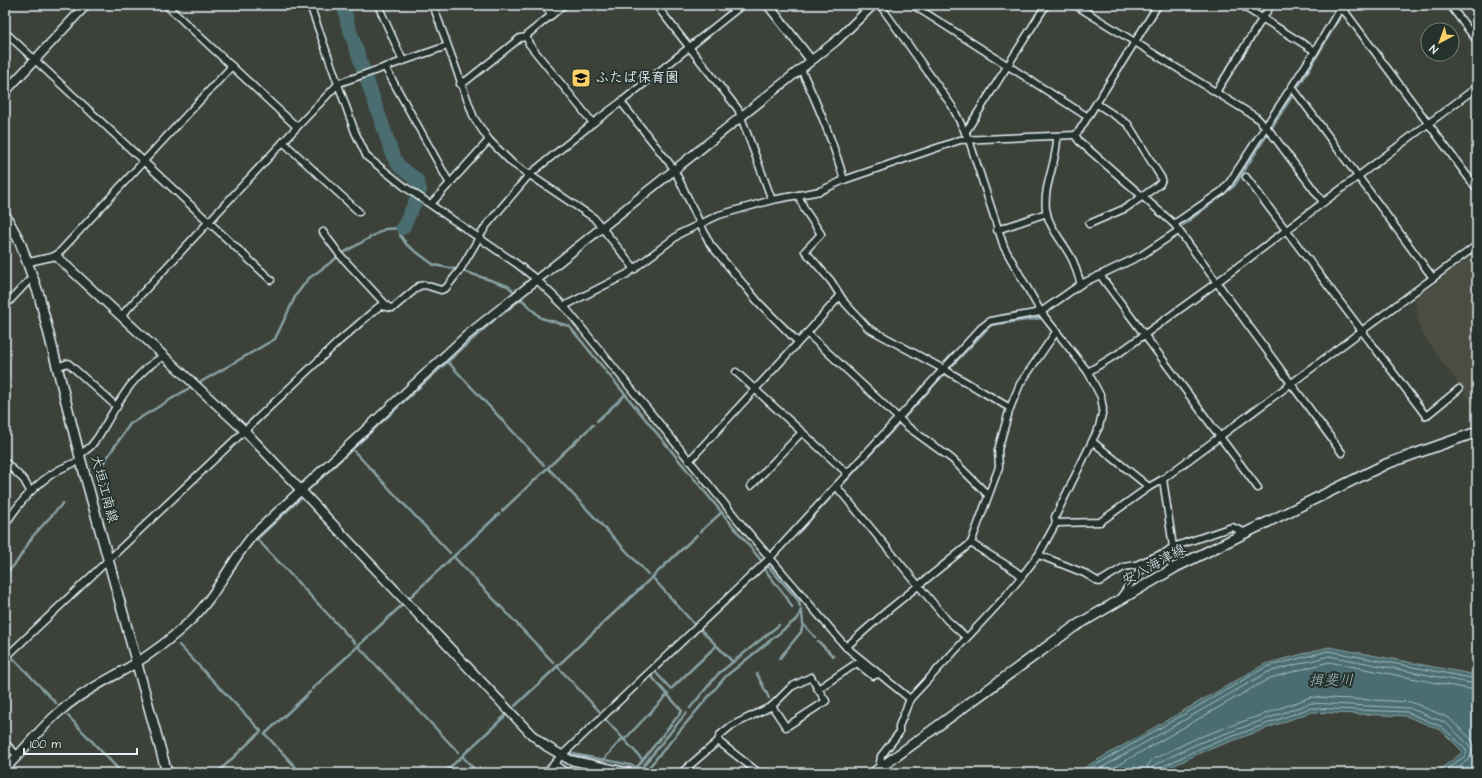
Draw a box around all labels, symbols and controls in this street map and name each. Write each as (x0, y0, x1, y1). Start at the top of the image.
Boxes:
north arrow (1420, 22, 1460, 62)
text: N (1426, 41, 1441, 57)
school or university icon: ふたば保育園 (570, 67, 592, 89)
place label: ふたば保育園 (595, 68, 679, 88)
street label: 大垣江南線 (85, 453, 123, 525)
street label: 安八海津線 (1119, 539, 1189, 591)
water label: 揖斐川 (1308, 670, 1354, 691)
scale bar (24, 730, 137, 756)
text: 100 m (30, 736, 61, 753)

